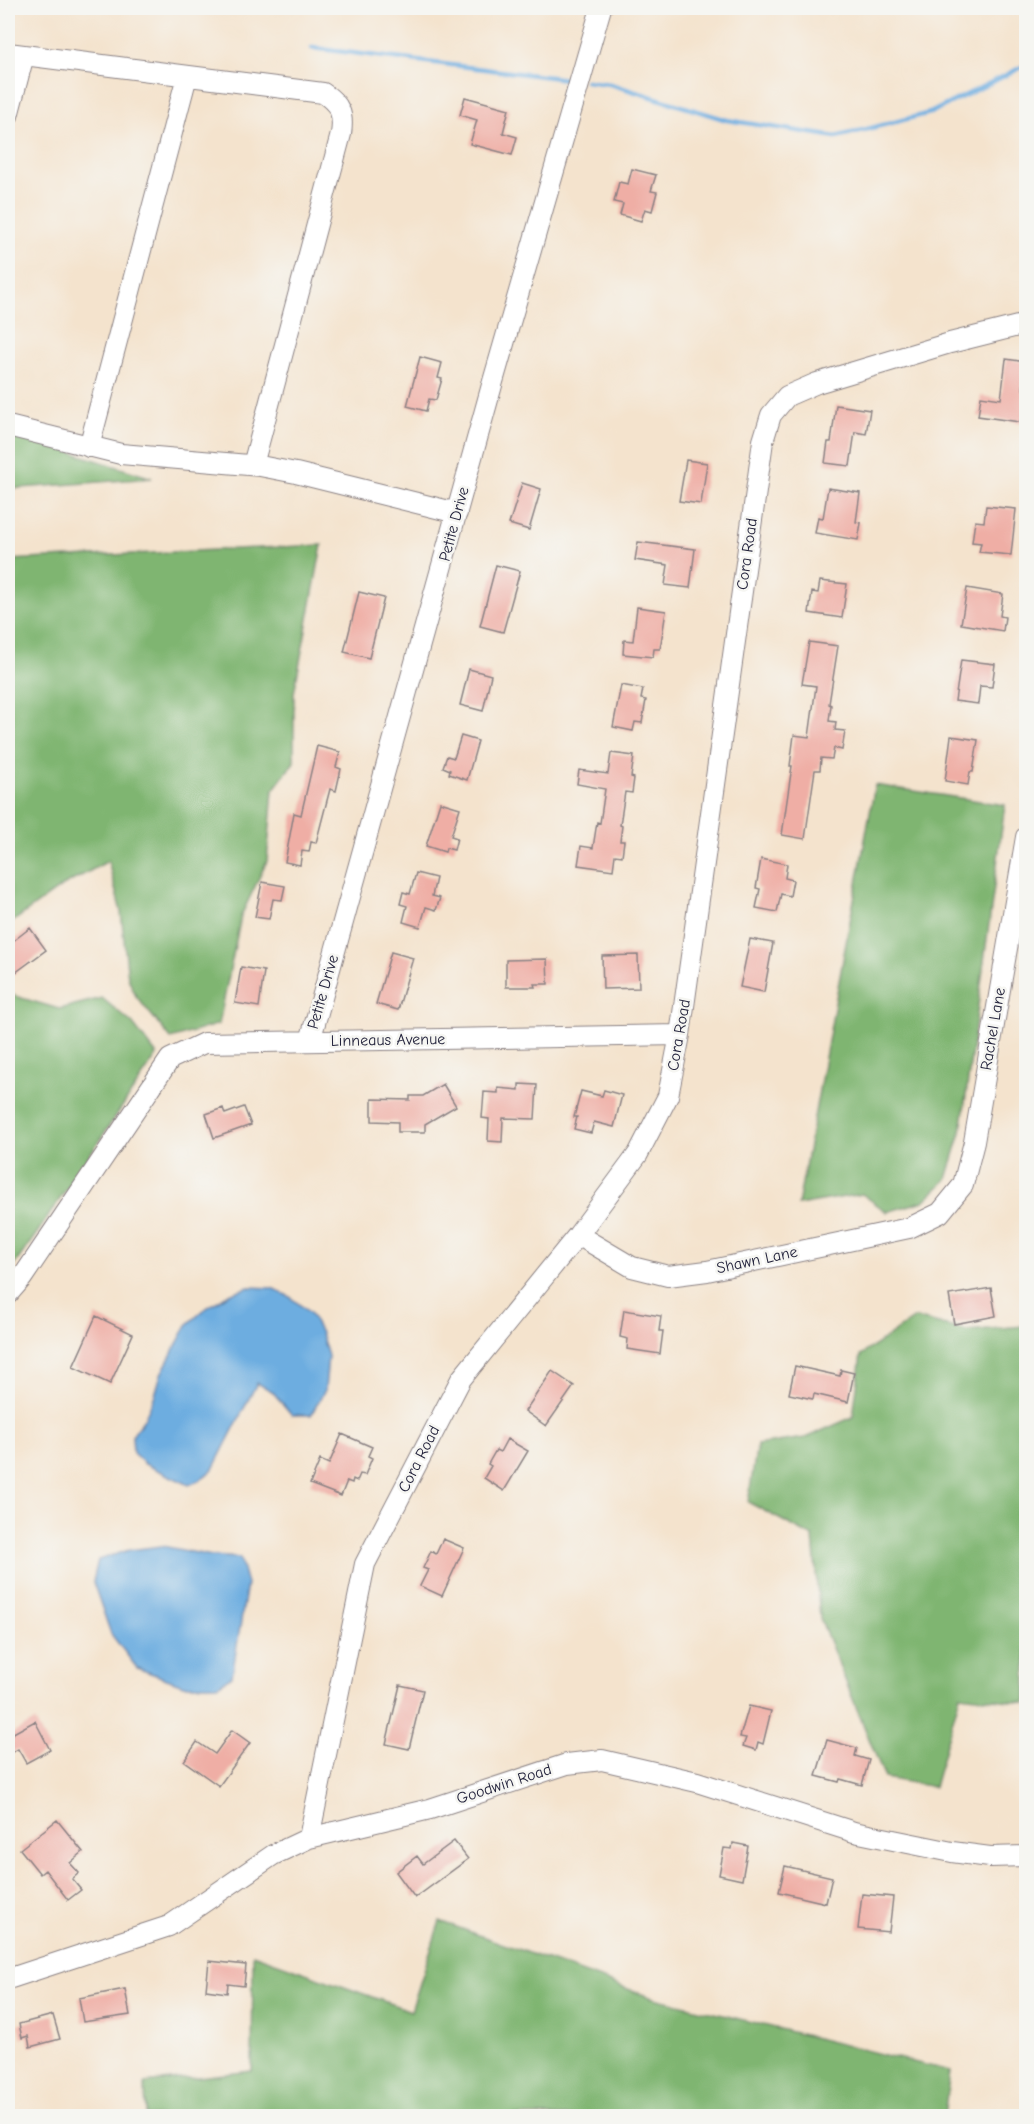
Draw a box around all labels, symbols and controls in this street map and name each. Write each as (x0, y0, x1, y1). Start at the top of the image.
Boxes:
street label: Petite Drive (435, 485, 473, 563)
street label: Cora Road (733, 517, 761, 591)
street label: Petite Drive (304, 953, 342, 1031)
street label: Rachel Lane (977, 986, 1009, 1072)
street label: Cora Road (664, 998, 694, 1072)
street label: Linneaus Avenue (331, 1030, 445, 1050)
street label: Shawn Lane (715, 1243, 799, 1277)
street label: Cora Road (395, 1423, 443, 1495)
street label: Goodwin Road (454, 1760, 554, 1808)

